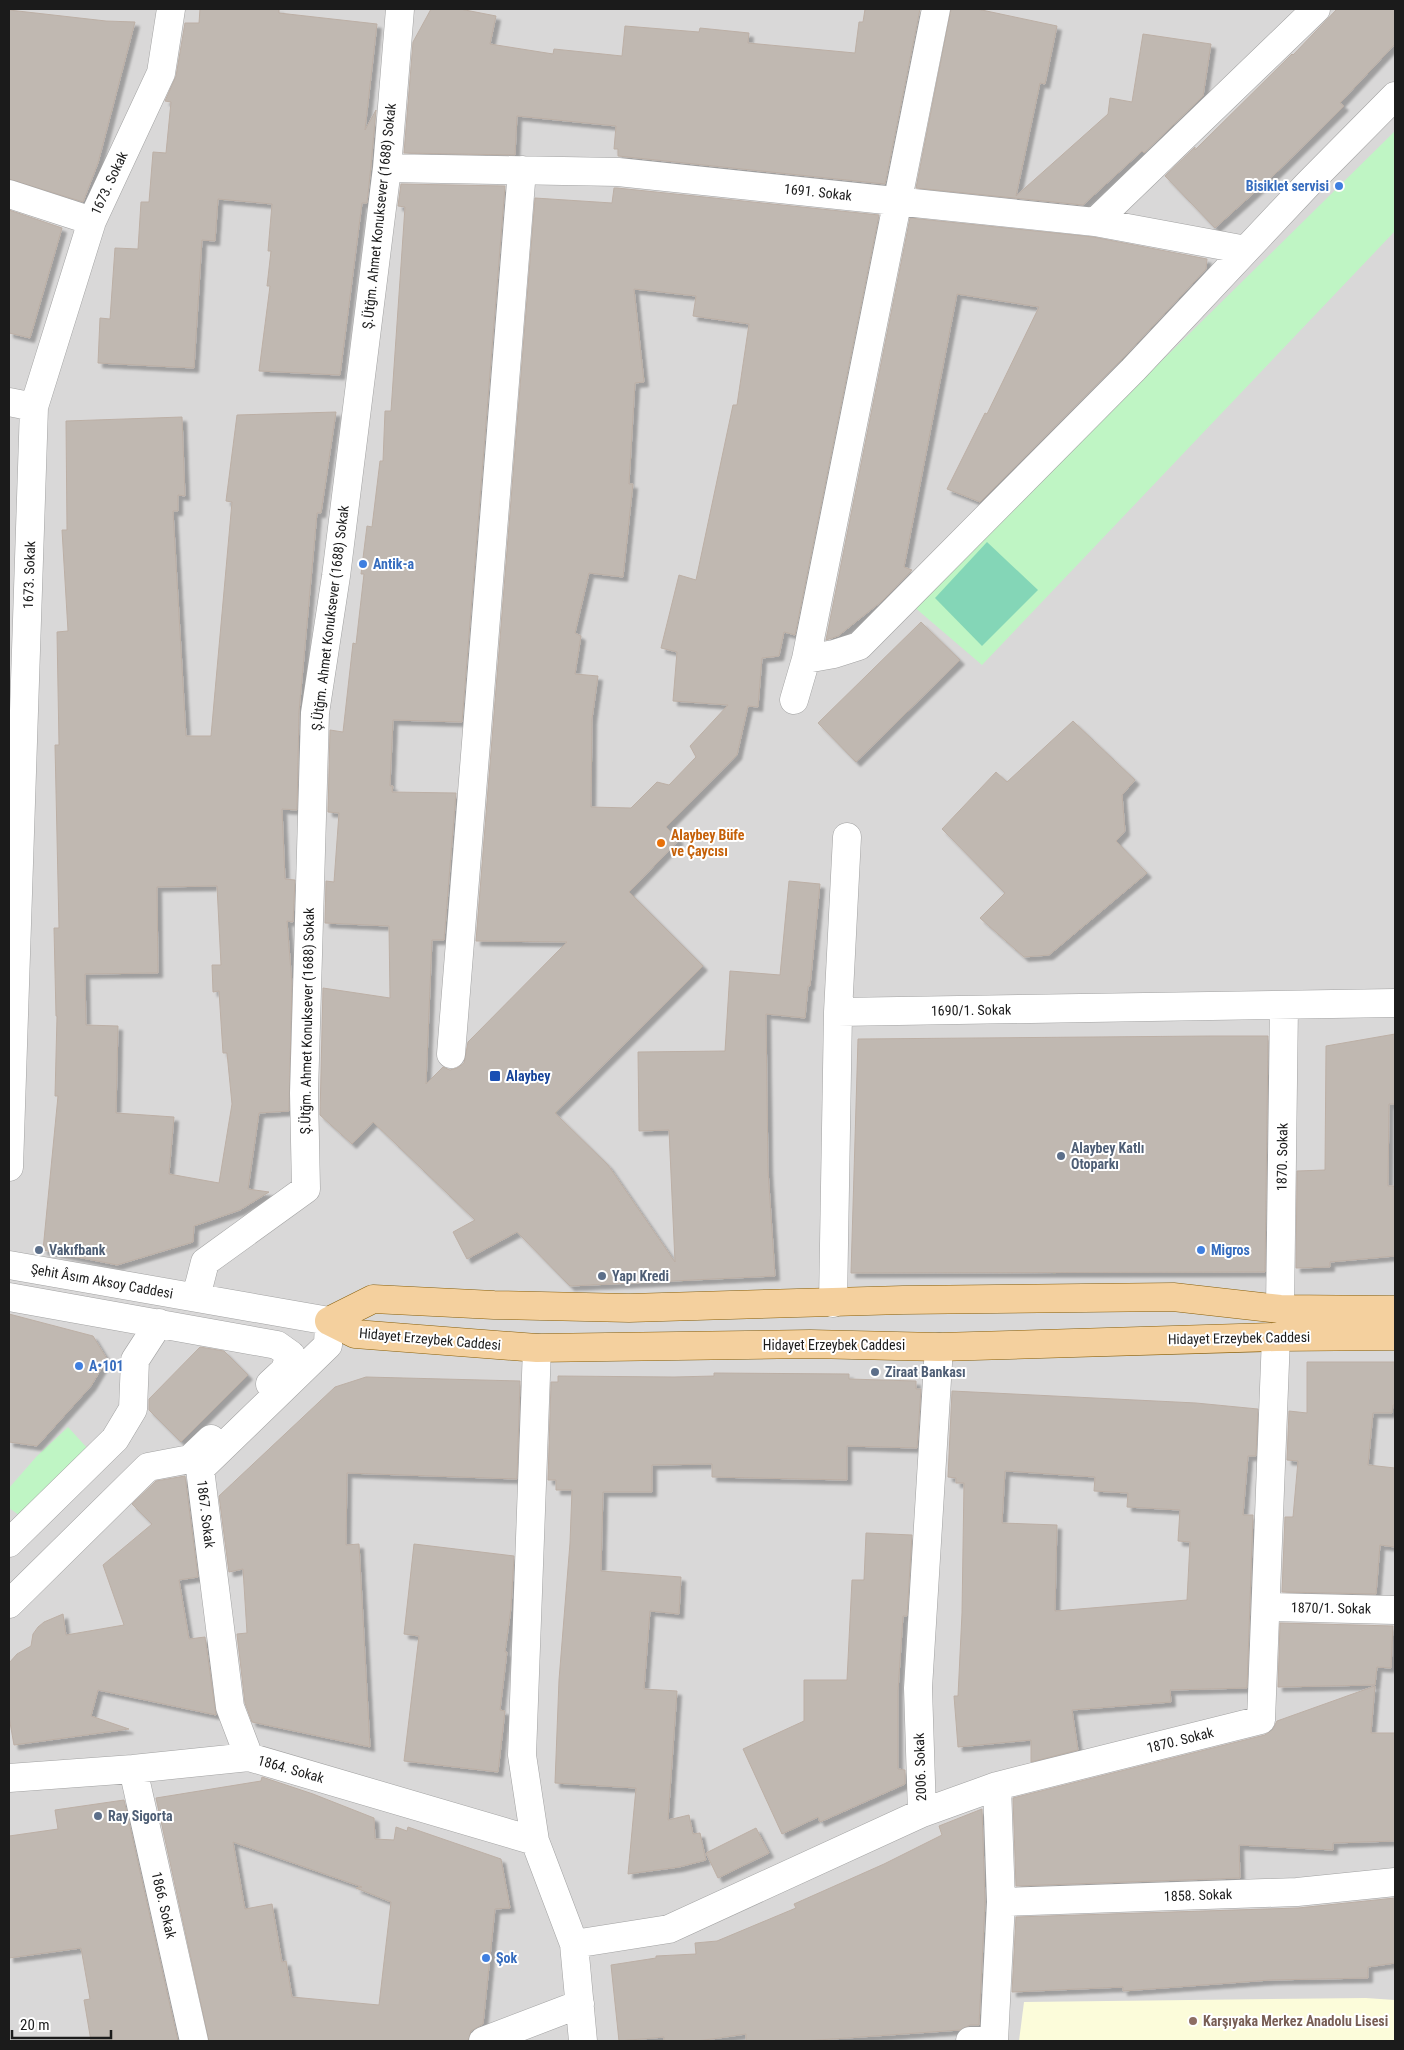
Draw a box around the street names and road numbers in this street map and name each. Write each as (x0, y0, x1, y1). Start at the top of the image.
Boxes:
street label: Ş.Ütğm. Ahmet Konuksever (1688) Sokak (359, 102, 400, 330)
street label: 1673. Sokak (87, 148, 131, 217)
street label: 1691. Sokak (783, 180, 853, 204)
street label: Ş.Ütğm. Ahmet Konuksever (1688) Sokak (308, 504, 353, 732)
street label: 1673. Sokak (20, 540, 38, 609)
street label: Ş.Ütğm. Ahmet Konuksever (1688) Sokak (297, 907, 318, 1135)
street label: 1690/1. Sokak (931, 1001, 1012, 1019)
street label: 1870. Sokak (1273, 1122, 1291, 1191)
street label: Şehit Âsım Aksoy Caddesi (30, 1260, 175, 1301)
street label: Hidayet Erzeybek Caddesi (358, 1325, 502, 1353)
street label: Hidayet Erzeybek Caddesi (1168, 1329, 1310, 1347)
street label: Hidayet Erzeybek Caddesi (763, 1337, 905, 1353)
street label: 1867. Sokak (194, 1479, 218, 1549)
street label: 1870/1. Sokak (1291, 1599, 1372, 1617)
street label: 1870. Sokak (1145, 1724, 1216, 1756)
street label: 2006. Sokak (911, 1732, 929, 1801)
street label: 1864. Sokak (256, 1752, 327, 1786)
street label: 1866. Sokak (149, 1870, 180, 1941)
street label: 1858. Sokak (1164, 1886, 1233, 1904)

